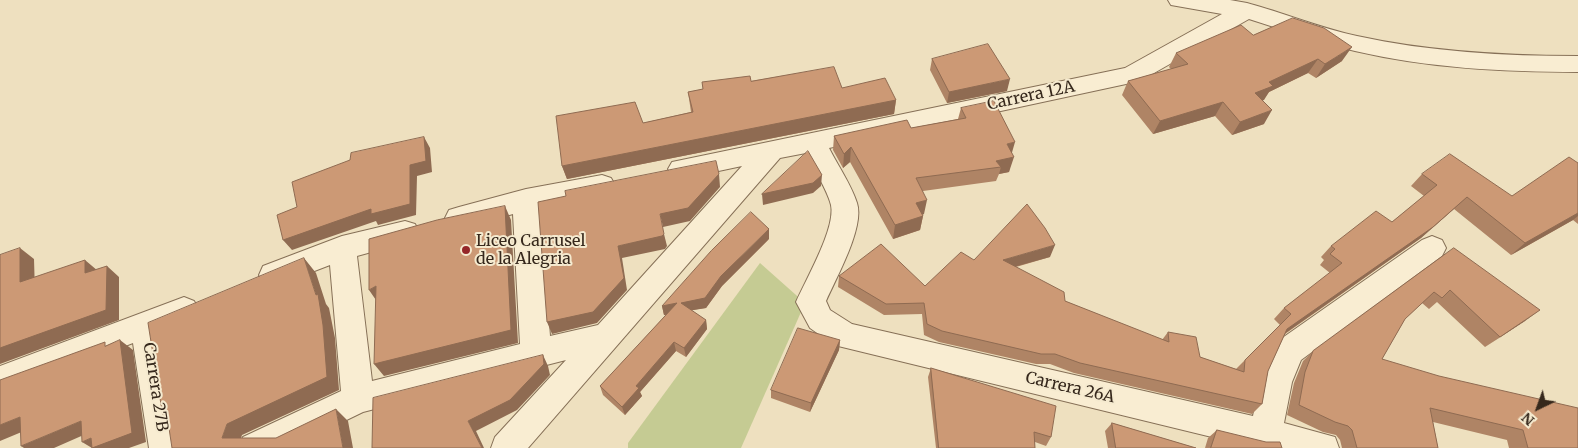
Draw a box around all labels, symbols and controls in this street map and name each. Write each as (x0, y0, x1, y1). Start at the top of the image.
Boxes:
street label: Carrera 12A (986, 77, 1076, 115)
place label: Liceo Carrusel de la Alegria (476, 231, 585, 269)
marker: Liceo Carrusel de la Alegria (460, 244, 472, 256)
street label: Carrera 27B (139, 341, 171, 433)
street label: Carrera 26A (1024, 368, 1116, 408)
north arrow (1513, 383, 1563, 433)
text: N (1518, 409, 1538, 430)

